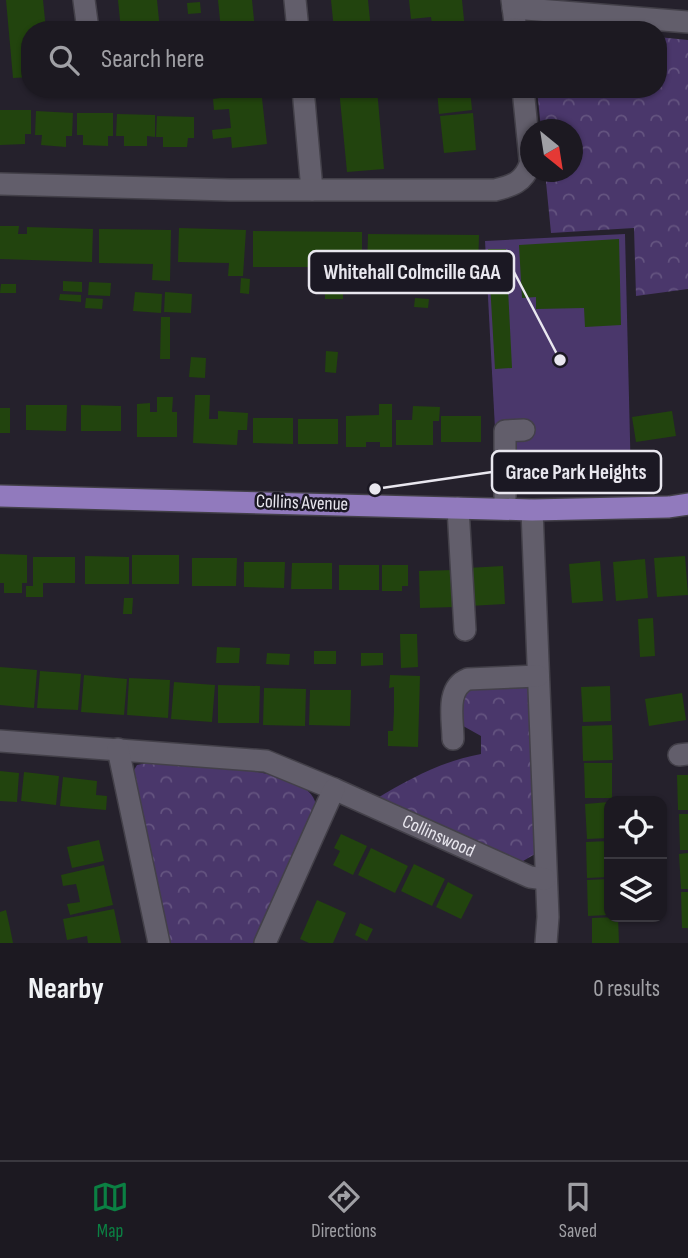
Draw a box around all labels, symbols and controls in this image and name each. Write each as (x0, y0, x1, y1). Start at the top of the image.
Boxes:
search box (21, 21, 667, 98)
icon: search (45, 41, 83, 79)
text: Search here (101, 44, 204, 75)
north arrow (520, 119, 583, 182)
callout: Whitehall Colmcille GAA (309, 251, 514, 293)
text: Whitehall Colmcille GAA (323, 260, 502, 285)
callout: Grace Park Heights (492, 451, 661, 493)
text: Grace Park Heights (505, 460, 647, 485)
street label: Collins Avenue (255, 490, 349, 516)
map controls (604, 796, 667, 922)
button: locate (604, 796, 667, 859)
street label: Collinswood (399, 810, 479, 862)
button: layers (604, 859, 667, 922)
text: Nearby (28, 971, 104, 1007)
text: 0 results (593, 975, 660, 1003)
tab: Map (91, 1178, 129, 1243)
tab: Directions (311, 1178, 377, 1243)
tab: Saved (559, 1178, 597, 1243)

